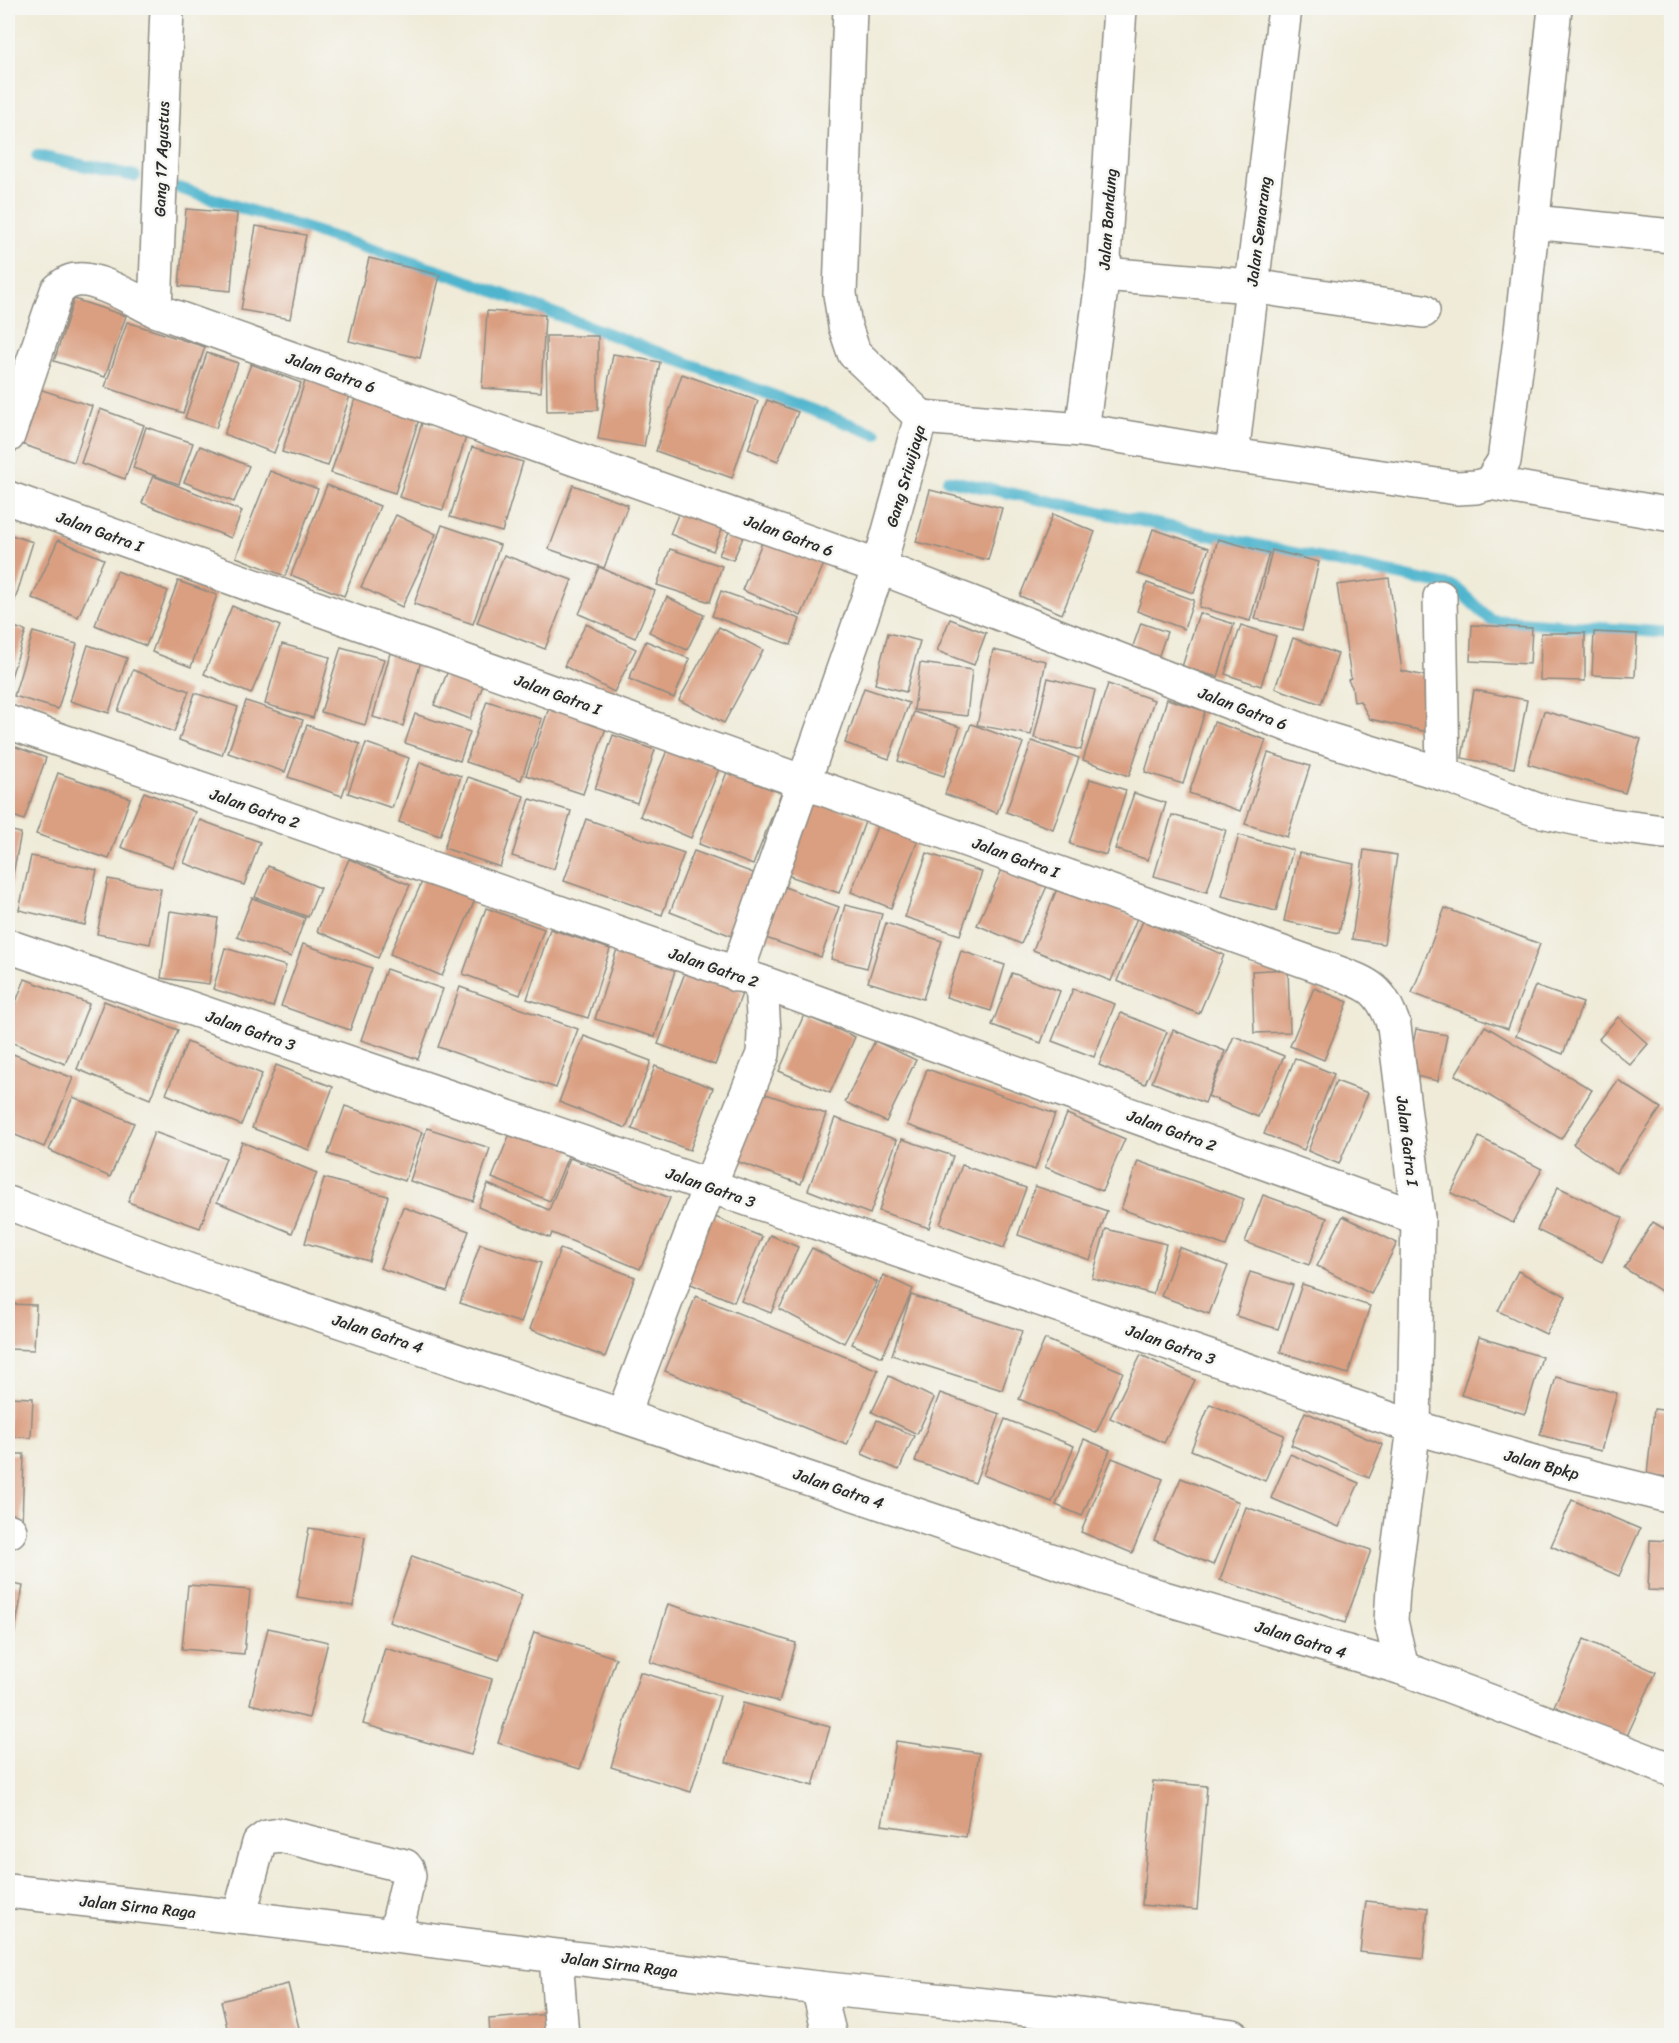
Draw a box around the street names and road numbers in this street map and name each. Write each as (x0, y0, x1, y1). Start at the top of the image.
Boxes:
street label: Gang 17 Agustus (145, 100, 178, 217)
street label: Jalan Bandung (1089, 167, 1126, 272)
street label: Jalan Semarang (1237, 175, 1280, 289)
street label: Jalan Gatra 6 (281, 343, 380, 401)
street label: Gang Sriwijaya (877, 421, 934, 531)
street label: Jalan Gatra I (51, 502, 149, 561)
street label: Jalan Gatra 6 (739, 506, 838, 565)
street label: Jalan Gatra I (509, 665, 607, 724)
street label: Jalan Gatra 6 (1193, 678, 1292, 739)
street label: Jalan Gatra 2 (205, 779, 304, 837)
street label: Jalan Gatra I (967, 828, 1065, 887)
street label: Jalan Gatra 2 (664, 938, 763, 996)
street label: Jalan Gatra 3 (201, 1001, 300, 1059)
street label: Jalan Gatra I (1387, 1093, 1428, 1189)
street label: Jalan Gatra 2 (1122, 1101, 1221, 1160)
street label: Jalan Gatra 3 (661, 1158, 760, 1216)
street label: Jalan Gatra 4 (328, 1305, 427, 1362)
street label: Jalan Gatra 3 (1121, 1315, 1220, 1373)
street label: Jalan Bpkp (1500, 1440, 1583, 1489)
street label: Jalan Gatra 4 (789, 1459, 888, 1518)
street label: Jalan Gatra 4 (1251, 1612, 1350, 1667)
street label: Jalan Sirna Raga (78, 1886, 197, 1927)
street label: Jalan Sirna Raga (559, 1943, 679, 1986)

